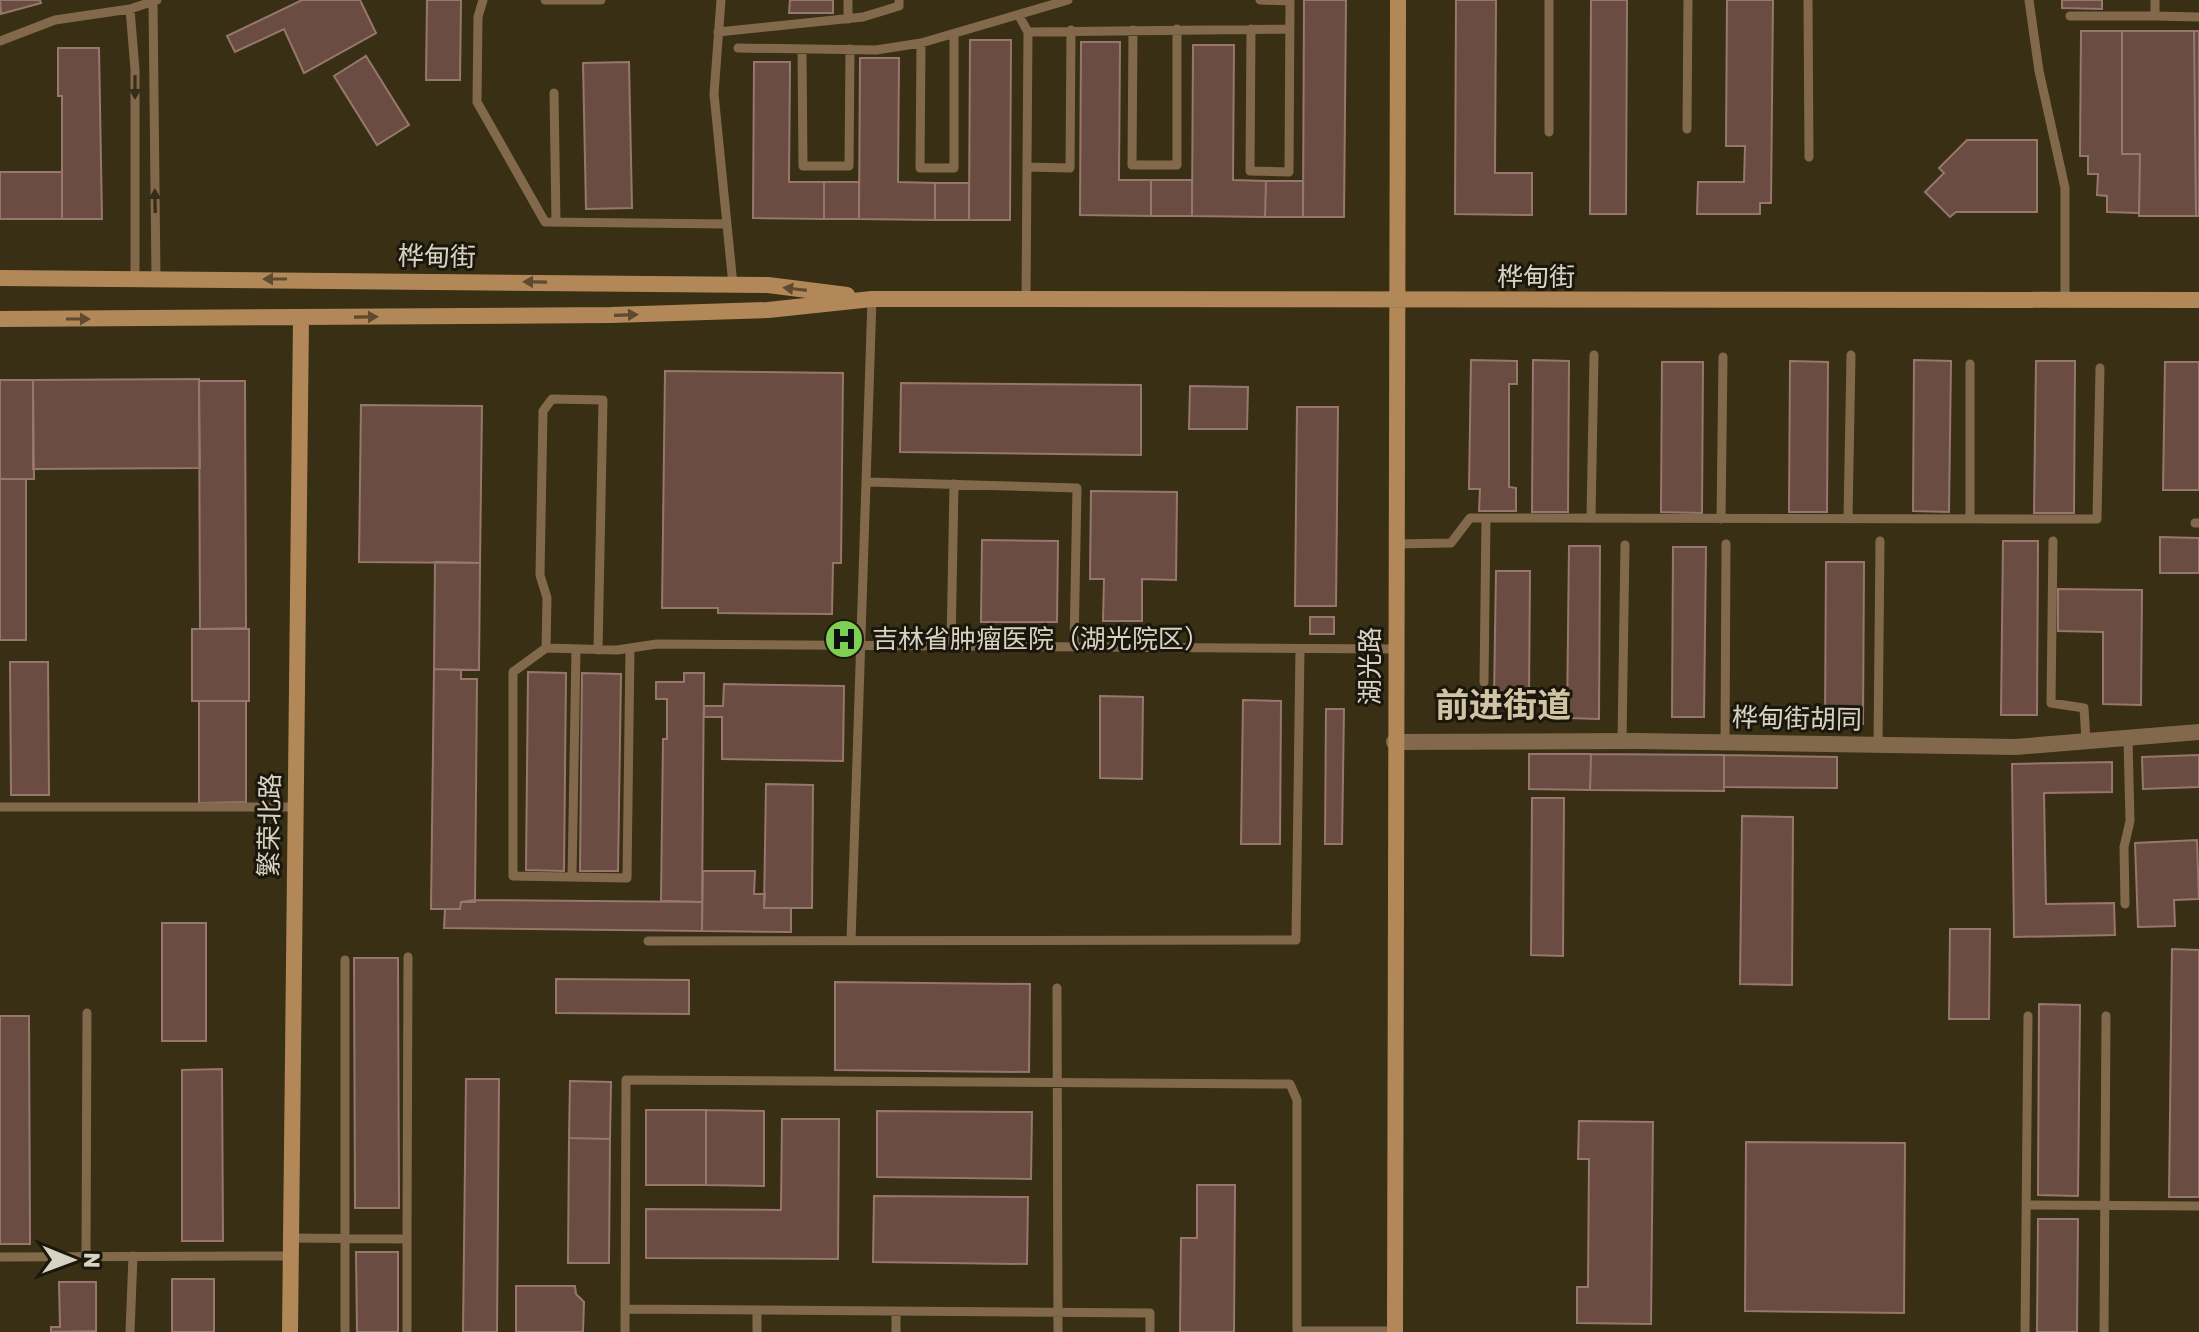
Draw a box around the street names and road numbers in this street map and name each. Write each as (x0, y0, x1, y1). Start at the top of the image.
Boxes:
street label: 桦甸街 (398, 241, 476, 273)
street label: 桦甸街 (1497, 262, 1575, 293)
street label: 湖光路 (1355, 627, 1386, 705)
street label: 桦甸街胡同 (1732, 702, 1862, 736)
street label: 繁荣北路 (254, 773, 286, 877)

